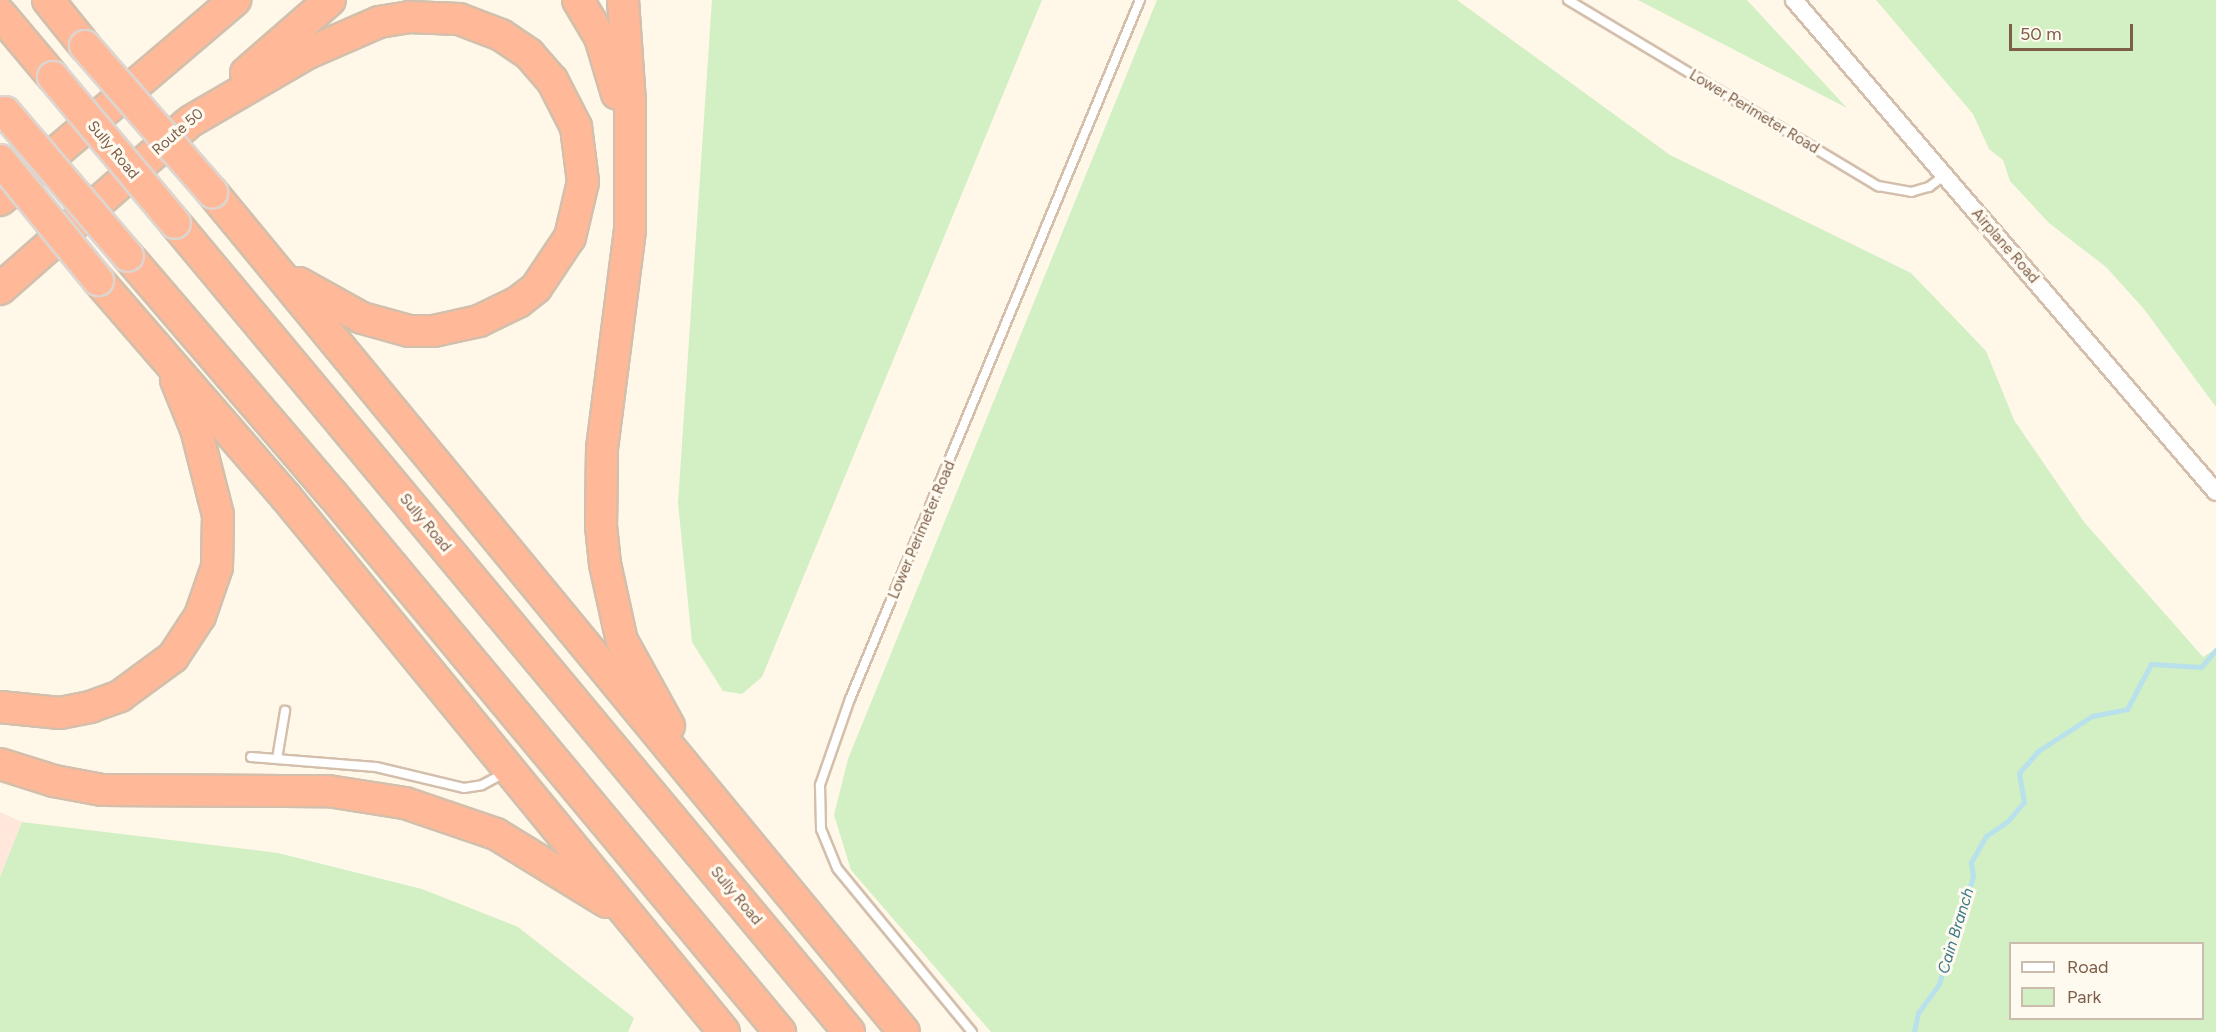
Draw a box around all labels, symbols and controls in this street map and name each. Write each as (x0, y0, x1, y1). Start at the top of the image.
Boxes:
scale bar (2012, 12, 2136, 50)
text: 50 m (2020, 23, 2062, 45)
street label: Lower Perimeter Road (1686, 66, 1822, 158)
street label: Route 50 (149, 105, 207, 159)
street label: Sully Road (84, 117, 142, 183)
street label: Airplane Road (1968, 205, 2042, 287)
street label: Lower Perimeter Road (885, 458, 959, 602)
street label: Sully Road (396, 490, 454, 556)
street label: Sully Road (707, 863, 765, 929)
water label: Cain Branch (1934, 886, 1978, 976)
legend (2009, 942, 2204, 1020)
text: Road (2067, 956, 2108, 978)
text: Park (2067, 986, 2101, 1008)

